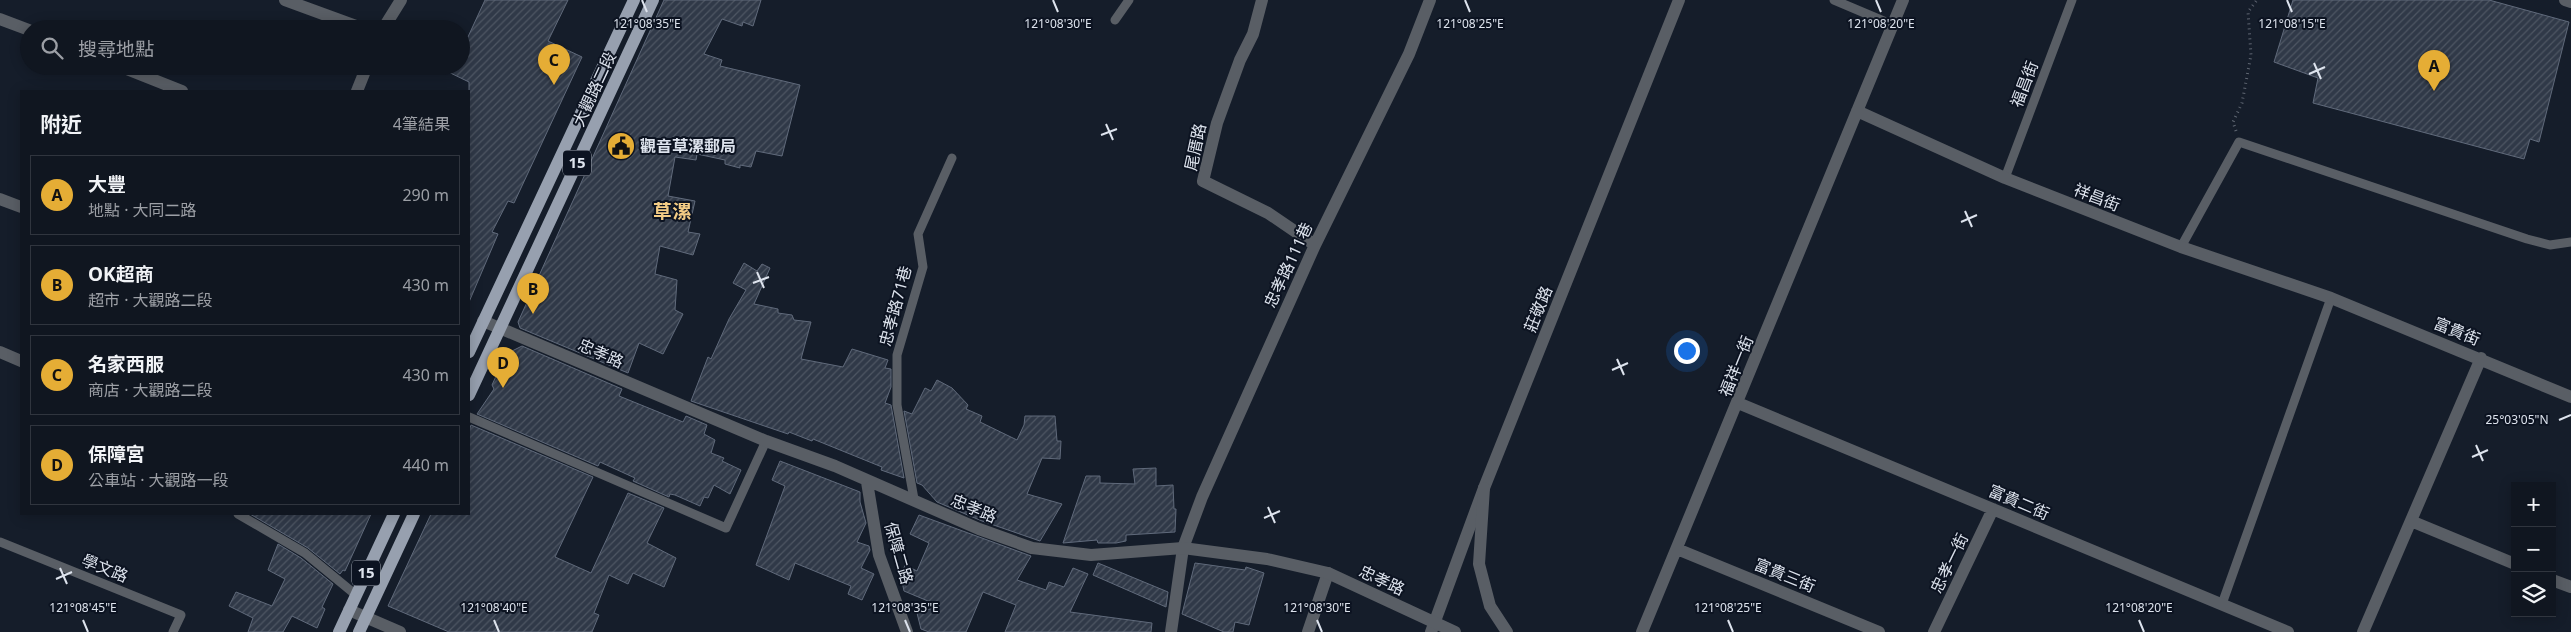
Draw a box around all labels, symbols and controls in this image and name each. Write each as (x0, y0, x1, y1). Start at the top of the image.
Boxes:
text: 121°08'35"E (613, 15, 681, 32)
text: 121°08'30"E (1024, 15, 1092, 32)
text: 121°08'25"E (1436, 15, 1504, 32)
text: 121°08'20"E (1847, 15, 1915, 32)
text: 121°08'15"E (2258, 15, 2326, 32)
search box (20, 20, 470, 75)
icon: search (38, 34, 66, 62)
text: 搜尋地點 (78, 36, 154, 62)
pin: C (538, 44, 570, 85)
street label: 大觀路二段 (567, 48, 621, 130)
pin: A (2418, 50, 2450, 91)
street label: 福昌街 (2005, 58, 2043, 110)
text: 附近 (40, 110, 82, 138)
text: 4筆結果 (393, 113, 450, 135)
street label: 尾厝路 (1179, 121, 1211, 173)
public building icon: 觀音草漯郵局 (606, 131, 636, 161)
place label: 觀音草漯郵局 (640, 135, 736, 157)
road number: 15 (563, 150, 591, 176)
text: 大豐 (88, 171, 126, 197)
street label: 祥昌街 (2071, 178, 2123, 216)
text: A (51, 184, 63, 206)
text: 290 m (402, 184, 449, 206)
district label: 草漯 (653, 198, 691, 224)
text: 地點 · 大同二路 (88, 199, 197, 221)
street label: 忠孝路111巷 (1259, 219, 1317, 311)
text: OK超商 (88, 261, 154, 287)
street label: 忠孝路71巷 (874, 263, 916, 349)
pin: B (517, 273, 549, 314)
text: B (52, 274, 62, 296)
text: 430 m (402, 274, 449, 296)
street label: 莊敬路 (1519, 283, 1557, 335)
text: 超市 · 大觀路二段 (88, 289, 213, 311)
street label: 富貴街 (2431, 312, 2483, 350)
street label: 福祥一街 (1714, 332, 1758, 400)
street label: 忠孝路 (575, 333, 627, 373)
your location (1674, 338, 1700, 364)
pin: D (487, 347, 519, 388)
text: 名家西服 (88, 351, 164, 377)
text: C (52, 364, 62, 386)
text: 430 m (402, 364, 449, 386)
text: 商店 · 大觀路二段 (88, 379, 213, 401)
text: 25°03'05"N (2485, 411, 2549, 428)
text: 保障宮 (88, 441, 145, 467)
text: D (51, 454, 63, 476)
text: 440 m (402, 454, 449, 476)
text: 公車站 · 大觀路一段 (88, 469, 229, 491)
street label: 富貴二街 (1985, 479, 2053, 525)
map controls (2511, 482, 2556, 617)
button: + (2511, 482, 2556, 527)
street label: 忠孝路 (948, 488, 1000, 528)
street label: 保障二路 (880, 519, 918, 587)
button: − (2511, 527, 2556, 572)
street label: 忠孝一街 (1925, 529, 1973, 597)
street label: 學文路 (79, 549, 131, 587)
street label: 富貴三街 (1751, 553, 1819, 597)
road number: 15 (352, 560, 380, 586)
street label: 忠孝路 (1356, 560, 1408, 600)
button: layers (2511, 572, 2556, 617)
text: 121°08'45"E (49, 599, 117, 616)
text: 121°08'40"E (460, 599, 528, 616)
text: 121°08'35"E (871, 599, 939, 616)
text: 121°08'30"E (1283, 599, 1351, 616)
text: 121°08'25"E (1694, 599, 1762, 616)
text: 121°08'20"E (2105, 599, 2173, 616)

